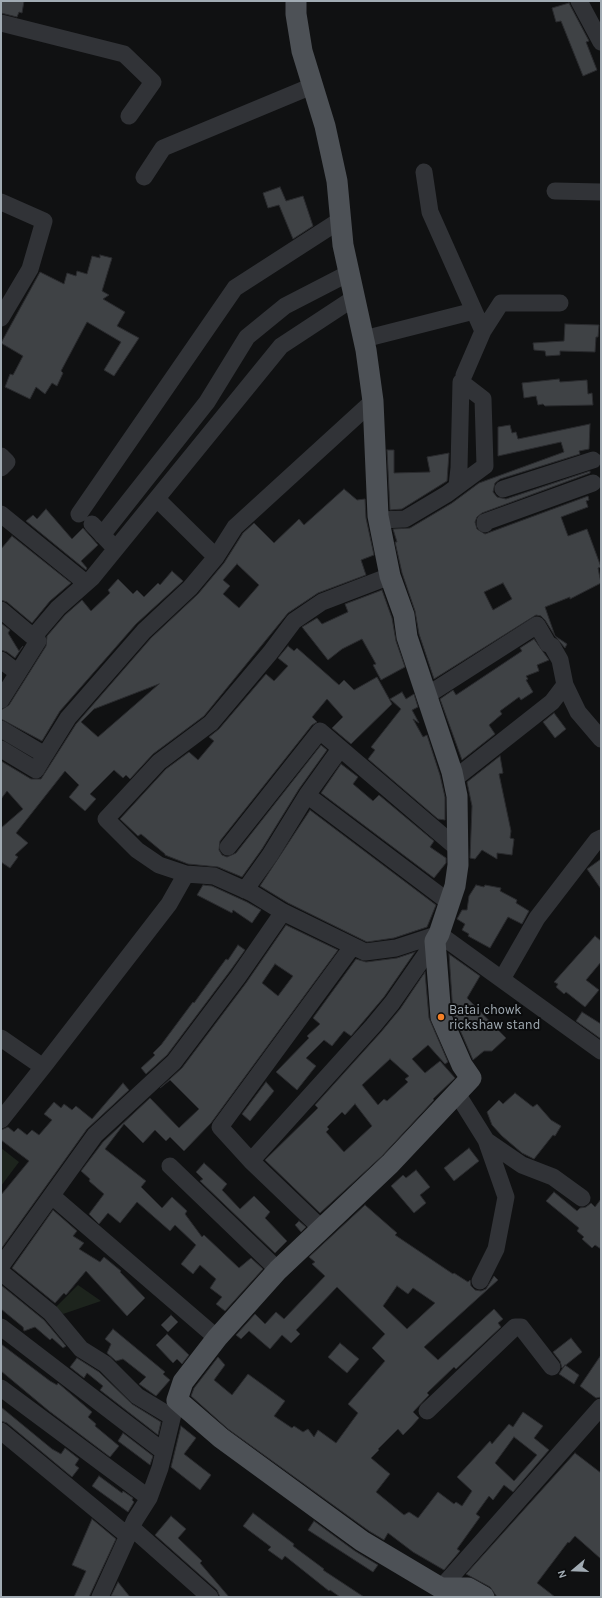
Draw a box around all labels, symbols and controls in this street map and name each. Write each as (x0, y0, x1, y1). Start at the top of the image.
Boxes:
place label: Batai chowk rickshaw stand (449, 1002, 540, 1033)
marker: Batai chowk rickshaw stand (436, 1012, 446, 1022)
north arrow (554, 1550, 594, 1590)
text: N (555, 1568, 570, 1580)

